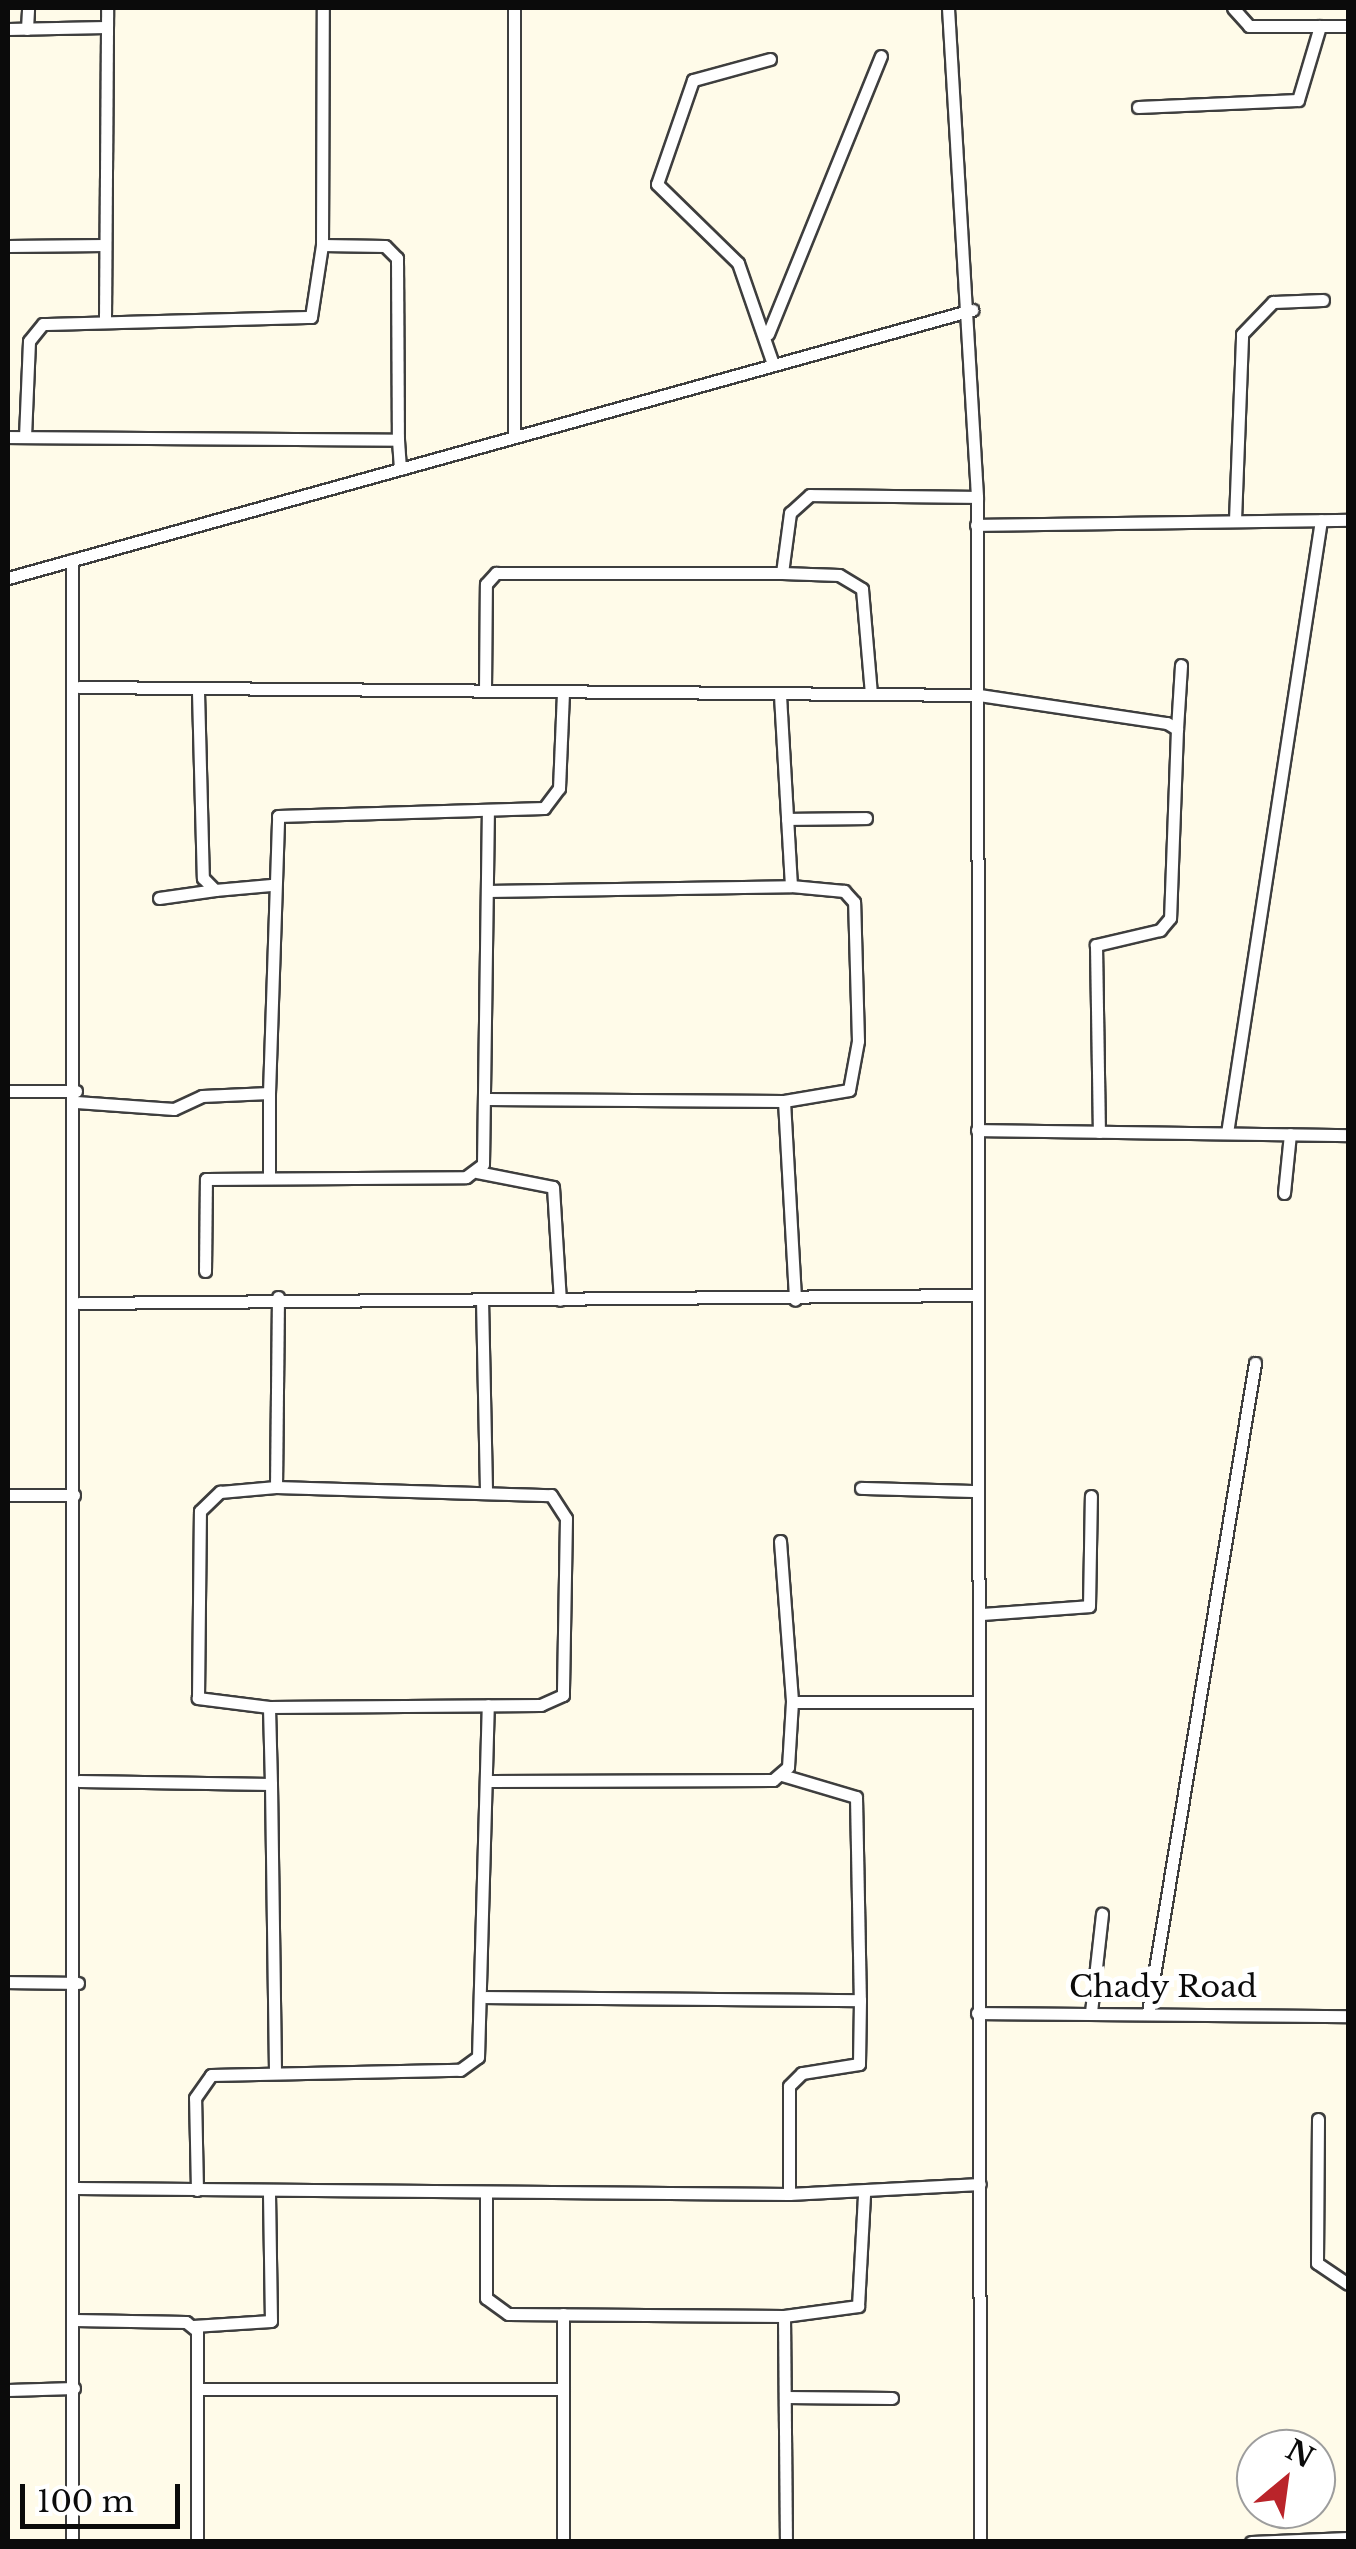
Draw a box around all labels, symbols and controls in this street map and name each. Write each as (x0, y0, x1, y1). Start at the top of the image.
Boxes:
street label: Chady Road (1069, 1969, 1257, 2005)
north arrow (1236, 2429, 1336, 2529)
text: N (1280, 2432, 1320, 2476)
scale bar (25, 2464, 185, 2526)
text: 100 m (37, 2483, 134, 2520)

